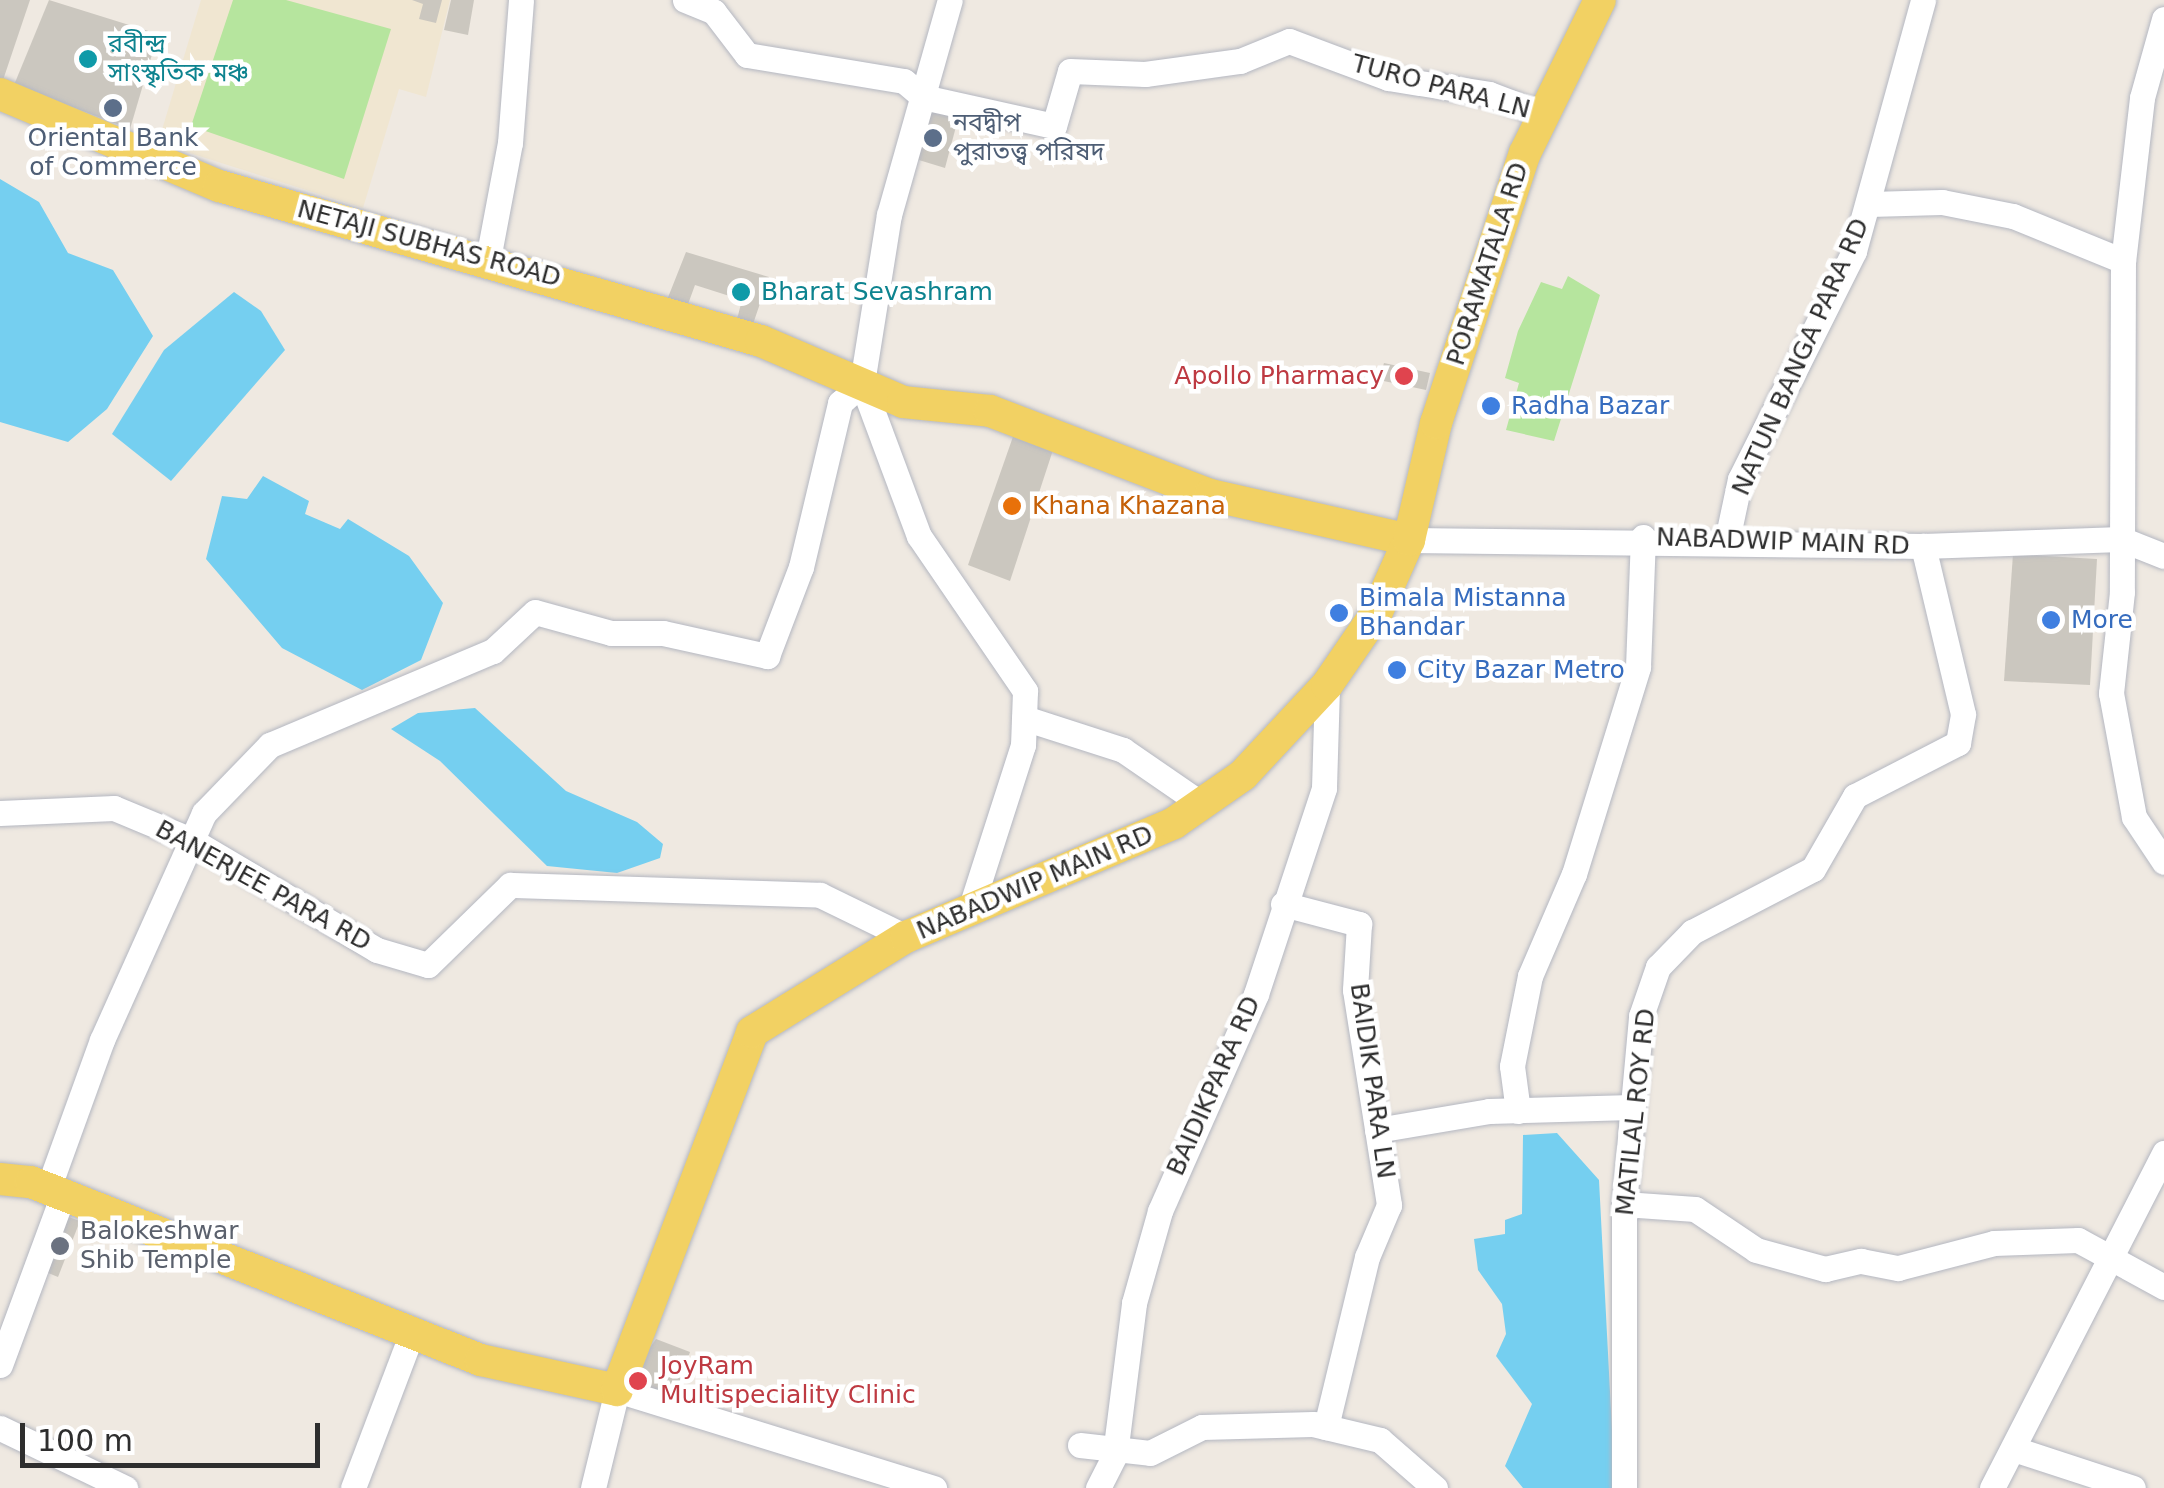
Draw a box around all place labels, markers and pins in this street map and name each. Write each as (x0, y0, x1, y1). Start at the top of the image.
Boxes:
place label: রবীন্দ্র সাংস্কৃতিক মঞ্চ (108, 30, 249, 89)
marker: রবীন্দ্র সাংস্কৃতিক মঞ্চ (77, 48, 99, 70)
marker: Oriental Bank of Commerce (102, 97, 124, 119)
place label: নবদ্বীপ পুরাতত্ত্ব পরিষদ (953, 109, 1104, 168)
place label: Oriental Bank of Commerce (28, 124, 198, 183)
marker: নবদ্বীপ পুরাতত্ত্ব পরিষদ (922, 127, 944, 149)
place label: Bharat Sevashram (761, 277, 993, 307)
marker: Bharat Sevashram (730, 281, 752, 303)
place label: Apollo Pharmacy (1174, 361, 1384, 391)
marker: Apollo Pharmacy (1393, 365, 1415, 387)
place label: Radha Bazar (1511, 391, 1669, 421)
marker: Radha Bazar (1480, 395, 1502, 417)
place label: Khana Khazana (1032, 491, 1226, 521)
marker: Khana Khazana (1001, 495, 1023, 517)
place label: Bimala Mistanna Bhandar (1359, 584, 1567, 643)
marker: Bimala Mistanna Bhandar (1328, 602, 1350, 624)
place label: More (2071, 605, 2133, 635)
marker: More (2040, 609, 2062, 631)
place label: City Bazar Metro (1417, 655, 1625, 685)
marker: City Bazar Metro (1386, 659, 1408, 681)
place label: Balokeshwar Shib Temple (80, 1217, 239, 1276)
marker: Balokeshwar Shib Temple (49, 1235, 71, 1257)
place label: JoyRam Multispeciality Clinic (660, 1352, 916, 1411)
marker: JoyRam Multispeciality Clinic (625, 1368, 651, 1394)

